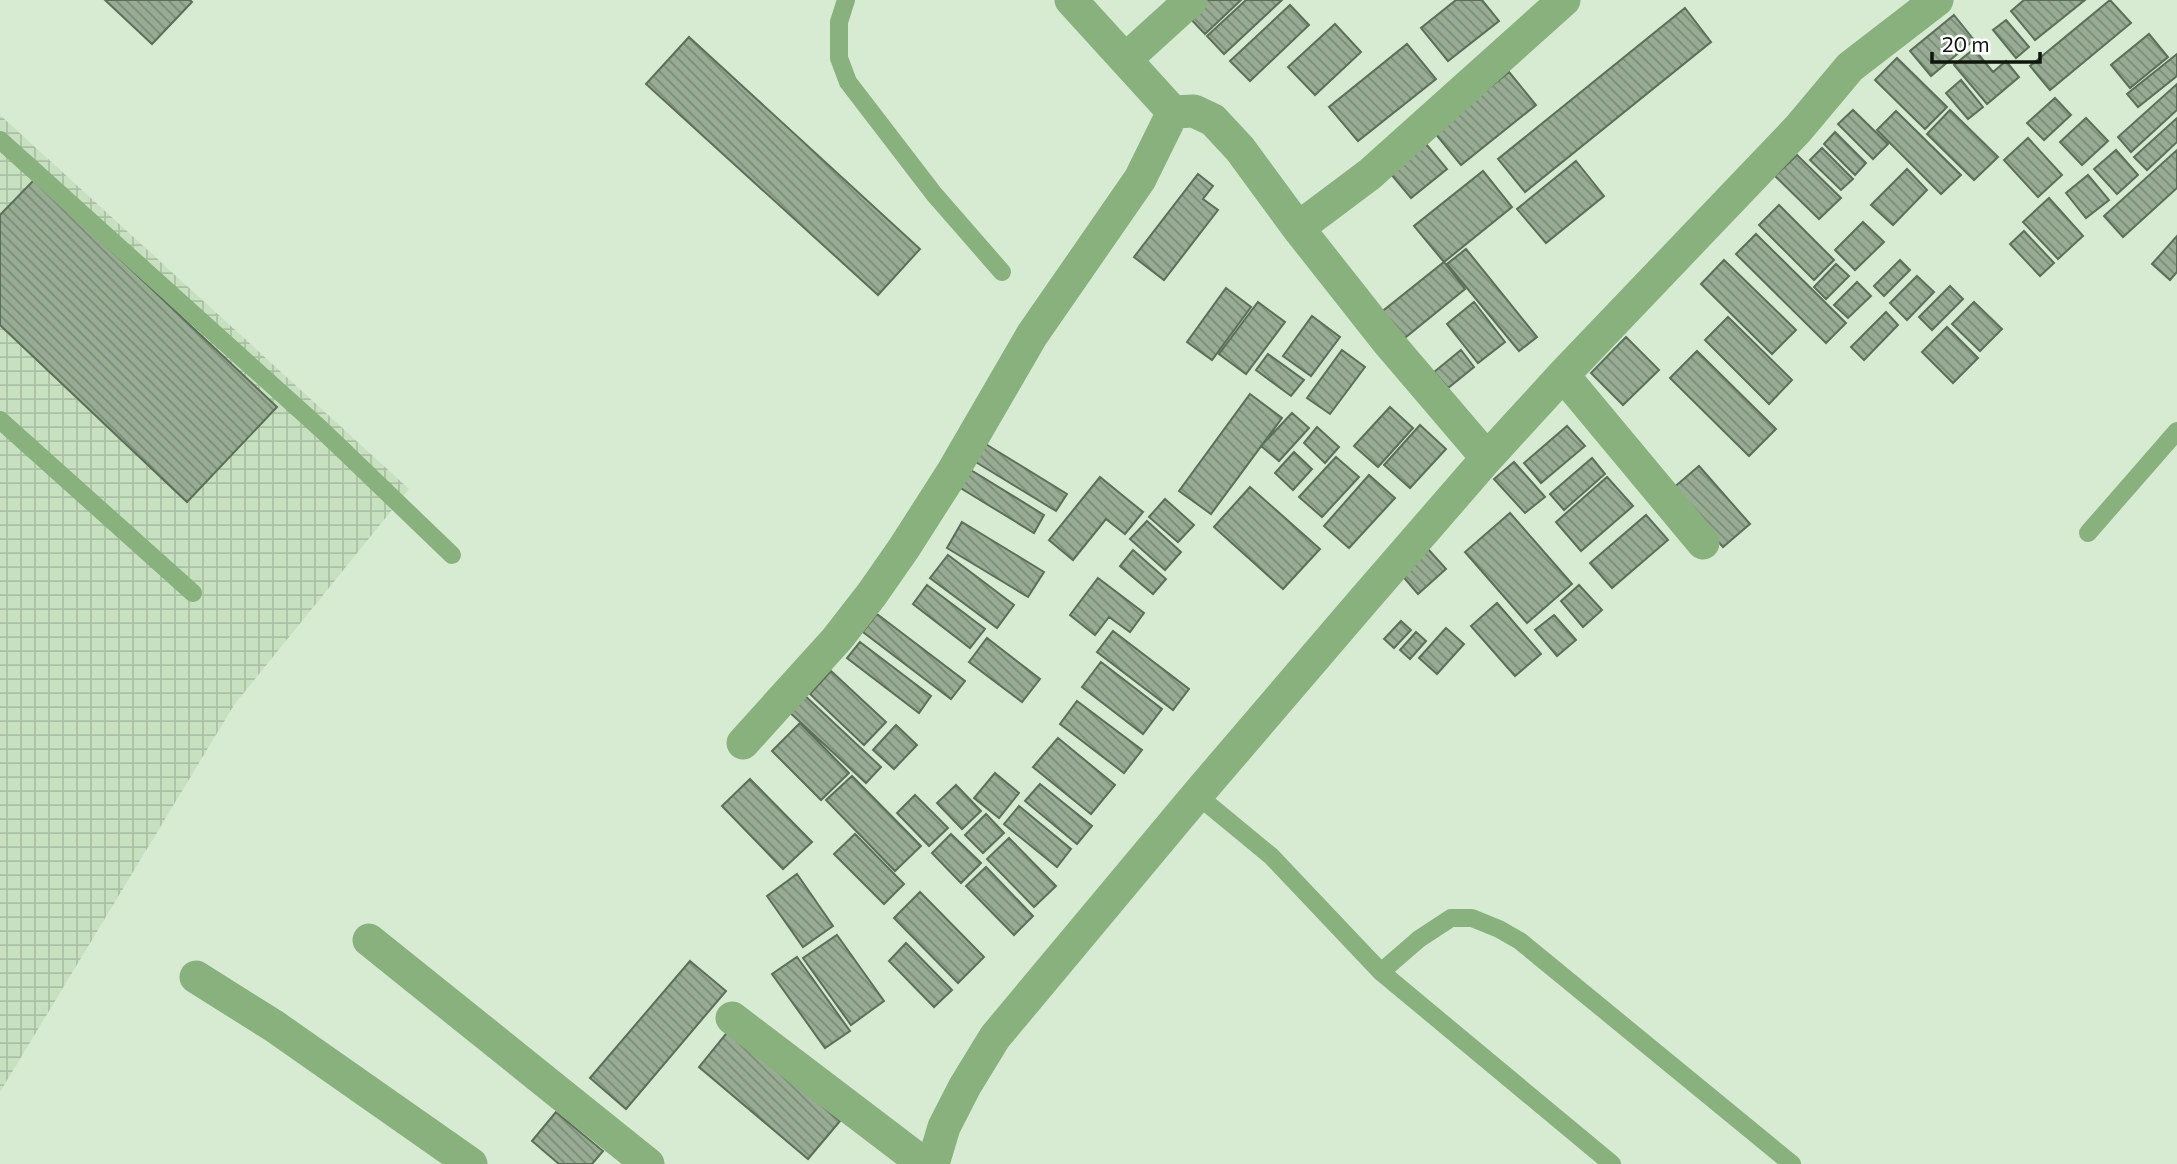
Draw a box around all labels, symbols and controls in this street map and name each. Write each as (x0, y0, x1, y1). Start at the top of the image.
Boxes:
scale bar (1932, 21, 2040, 65)
text: 20 m (1942, 31, 1990, 56)

